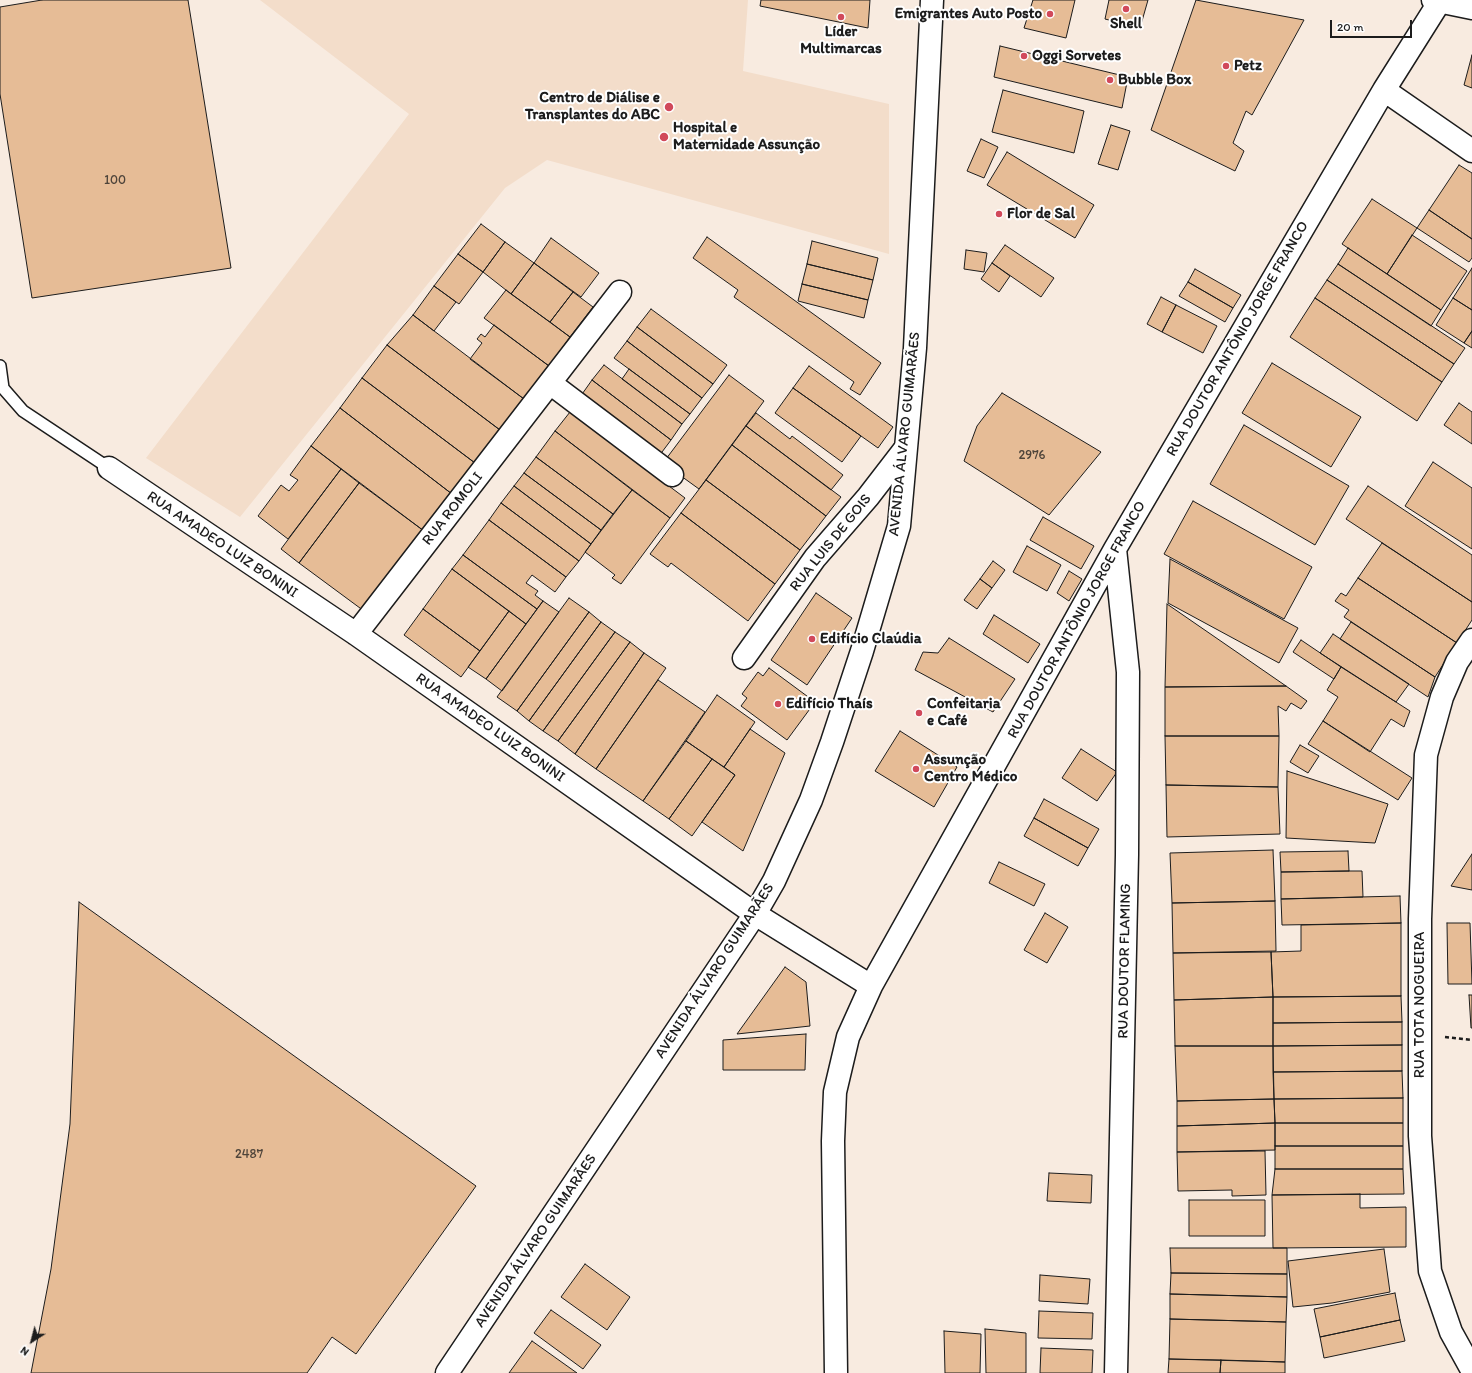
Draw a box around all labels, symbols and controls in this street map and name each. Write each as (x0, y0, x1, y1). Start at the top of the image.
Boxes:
marker: Shell (1121, 4, 1131, 14)
place label: Emigrantes Auto Posto (895, 5, 1042, 23)
marker: Emigrantes Auto Posto (1045, 9, 1055, 19)
marker: Líder Multimarcas (836, 12, 846, 22)
scale bar (1332, 12, 1414, 38)
place label: Shell (1110, 15, 1142, 33)
text: 20 m (1337, 20, 1364, 34)
place label: Líder Multimarcas (800, 23, 882, 58)
place label: Oggi Sorvetes (1032, 47, 1121, 65)
marker: Oggi Sorvetes (1019, 51, 1029, 61)
place label: Petz (1234, 57, 1262, 75)
marker: Petz (1221, 61, 1231, 71)
place label: Bubble Box (1118, 71, 1191, 89)
marker: Bubble Box (1105, 75, 1115, 85)
place label: Centro de Diálise e Transplantes do ABC (525, 89, 660, 124)
marker: Centro de Diálise e Transplantes do ABC (663, 101, 675, 113)
place label: Hospital e Maternidade Assunção (673, 119, 820, 154)
marker: Hospital e Maternidade Assunção (658, 131, 670, 143)
house number: 100 (104, 173, 126, 189)
place label: Flor de Sal (1007, 205, 1075, 223)
marker: Flor de Sal (994, 209, 1004, 219)
street label: RUA DOUTOR ANTÔNIO JORGE FRANCO (1163, 218, 1313, 460)
street label: AVENIDA ÁLVARO GUIMARÃES (885, 331, 925, 537)
house number: 2976 (1019, 448, 1045, 464)
street label: RUA ROMOLI (419, 469, 487, 549)
street label: RUA AMADEO LUIZ BONINI (143, 488, 301, 602)
street label: RUA LUIS DE GOIS (786, 491, 876, 595)
street label: RUA DOUTOR ANTÔNIO JORGE FRANCO (1004, 498, 1150, 742)
place label: Edifício Claúdia (820, 630, 921, 648)
marker: Edifício Claúdia (807, 634, 817, 644)
street label: RUA AMADEO LUIZ BONINI (412, 670, 568, 786)
place label: Edifício Thaís (786, 695, 873, 713)
place label: Confeitaria e Café (927, 695, 1000, 730)
marker: Edifício Thaís (773, 699, 783, 709)
marker: Confeitaria e Café (914, 708, 924, 718)
place label: Assunção Centro Médico (924, 751, 1017, 786)
marker: Assunção Centro Médico (911, 764, 921, 774)
street label: AVENIDA ÁLVARO GUIMARÃES (652, 880, 778, 1062)
street label: RUA DOUTOR FLAMING (1115, 883, 1135, 1039)
street label: RUA TOTA NOGUEIRA (1411, 932, 1429, 1078)
house number: 2487 (235, 1147, 263, 1163)
street label: AVENIDA ÁLVARO GUIMARÃES (471, 1151, 601, 1331)
north arrow (12, 1321, 52, 1361)
text: N (18, 1344, 31, 1359)

